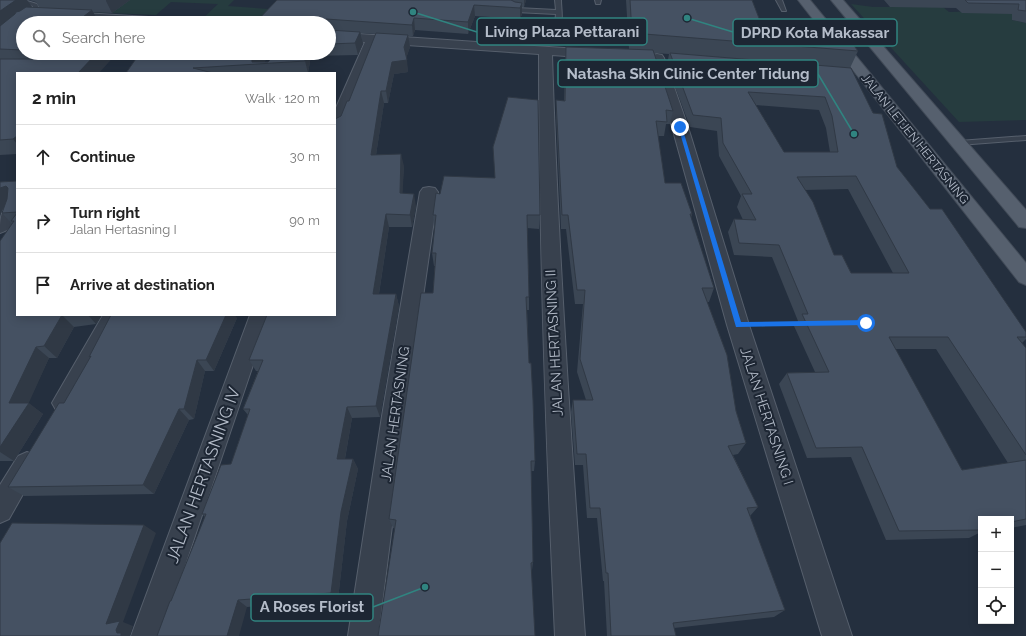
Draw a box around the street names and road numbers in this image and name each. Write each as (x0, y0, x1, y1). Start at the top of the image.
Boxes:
street label: JALAN LETJEN HERTASNING (858, 71, 972, 207)
street label: JALAN HERTASNING II (542, 269, 566, 417)
street label: JALAN HERTASNING (378, 345, 412, 483)
street label: JALAN HERTASNING I (737, 345, 797, 487)
street label: JALAN HERTASNING IV (162, 384, 244, 566)

